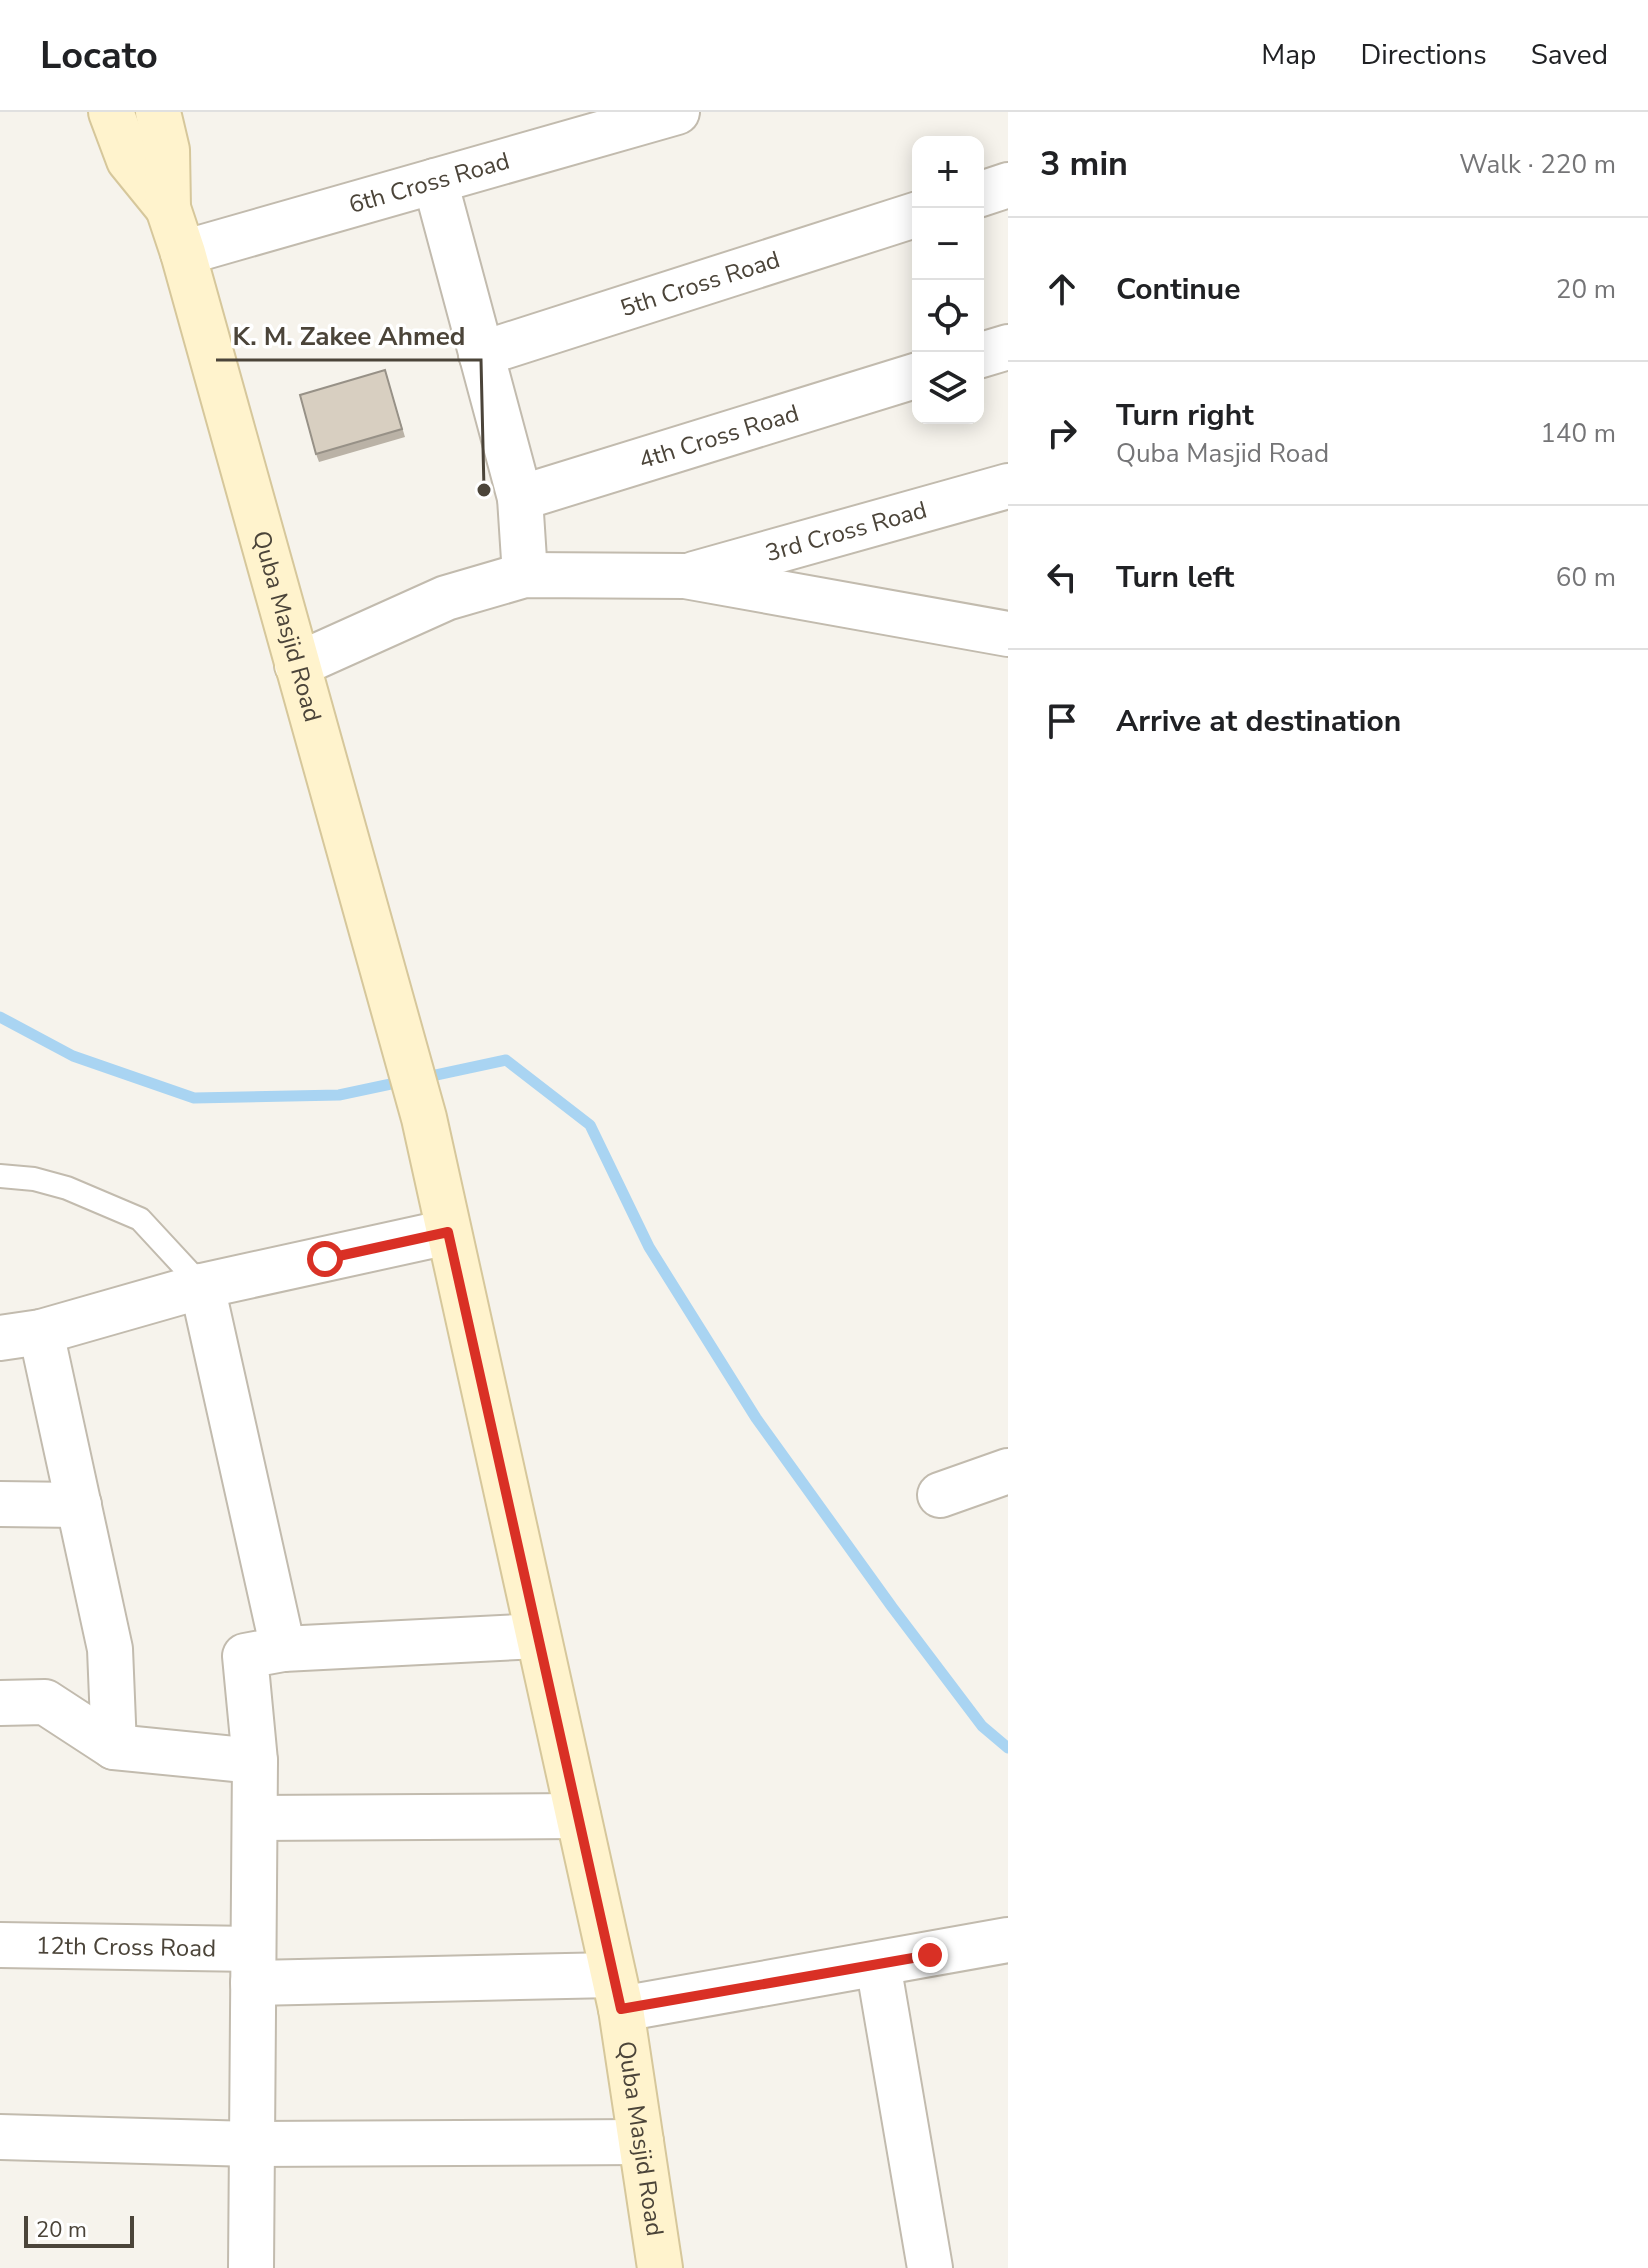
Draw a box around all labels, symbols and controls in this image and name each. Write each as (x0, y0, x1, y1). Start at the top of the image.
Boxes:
text: Locato (40, 30, 158, 81)
text: Map (1261, 36, 1316, 74)
text: Directions (1360, 36, 1487, 74)
text: Saved (1531, 36, 1608, 74)
map controls (912, 136, 984, 424)
button: + (912, 136, 984, 208)
text: 3 min (1040, 141, 1128, 187)
street label: 6th Cross Road (345, 145, 513, 221)
text: Walk · 220 m (1459, 147, 1616, 182)
button: − (912, 208, 984, 280)
street label: 5th Cross Road (616, 243, 784, 324)
icon: ahead (1040, 267, 1084, 311)
text: Continue (1116, 269, 1241, 310)
text: 20 m (1556, 272, 1616, 307)
button: locate (912, 280, 984, 352)
callout: K. M. Zakee Ahmed (216, 310, 481, 360)
text: K. M. Zakee Ahmed (233, 319, 465, 354)
button: layers (912, 352, 984, 424)
text: Turn right (1116, 395, 1254, 436)
street label: 4th Cross Road (635, 397, 803, 476)
icon: right (1040, 411, 1084, 455)
text: 140 m (1540, 416, 1616, 451)
text: Quba Masjid Road (1116, 436, 1329, 471)
street label: 3rd Cross Road (762, 494, 930, 569)
street label: Quba Masjid Road (245, 527, 329, 725)
icon: left (1040, 555, 1084, 599)
text: Turn left (1116, 557, 1234, 598)
text: 60 m (1556, 560, 1616, 595)
icon: arrive (1040, 699, 1084, 743)
text: Arrive at destination (1116, 701, 1401, 742)
route start (307, 1241, 343, 1277)
street label: 12th Cross Road (36, 1930, 216, 1964)
route end (912, 1937, 948, 1973)
street label: Quba Masjid Road (610, 2039, 671, 2238)
scale bar (24, 2212, 134, 2248)
text: 20 m (36, 2215, 87, 2245)

